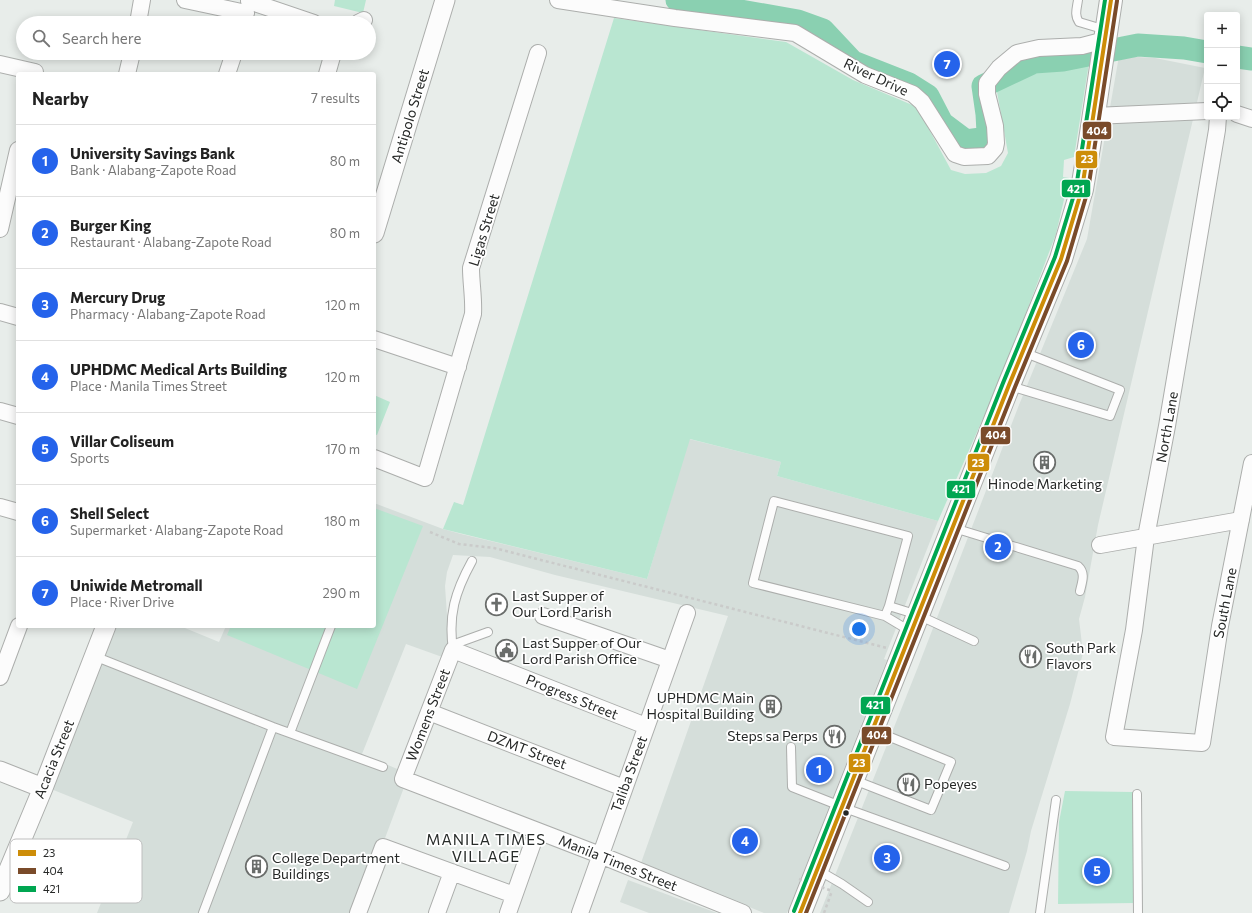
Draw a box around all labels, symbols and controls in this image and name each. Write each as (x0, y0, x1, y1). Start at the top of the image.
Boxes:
map controls (1204, 12, 1240, 120)
button: + (1204, 12, 1240, 48)
search box (16, 16, 376, 60)
icon: search (30, 27, 52, 49)
text: Search here (62, 29, 141, 47)
button: − (1204, 48, 1240, 84)
pin: 7 (934, 49, 960, 79)
street label: River Drive (841, 54, 911, 99)
street label: Antipolo Street (387, 66, 432, 165)
button: locate (1204, 84, 1240, 120)
text: Nearby (32, 88, 89, 109)
text: 7 results (311, 90, 360, 106)
line badge: 404 (1082, 121, 1112, 140)
text: 404 (1087, 124, 1108, 137)
text: University Savings Bank (70, 144, 235, 162)
line badge: 23 (1075, 150, 1098, 169)
text: 23 (1081, 152, 1093, 165)
text: 1 (42, 153, 48, 169)
text: 80 m (330, 153, 360, 169)
text: Bank · Alabang-Zapote Road (70, 162, 236, 178)
line badge: 421 (1061, 179, 1091, 198)
text: 421 (1067, 182, 1085, 195)
street label: Ligas Street (464, 191, 503, 268)
text: Burger King (70, 216, 151, 234)
text: 2 (41, 225, 49, 241)
text: 80 m (330, 225, 360, 241)
text: Restaurant · Alabang-Zapote Road (70, 234, 272, 250)
text: Mercury Drug (70, 288, 165, 306)
text: 3 (41, 297, 49, 313)
text: 120 m (325, 297, 360, 313)
text: Pharmacy · Alabang-Zapote Road (70, 306, 265, 322)
pin: 6 (1068, 330, 1094, 360)
text: UPHDMC Medical Arts Building (70, 360, 287, 378)
text: 4 (41, 369, 49, 385)
text: 120 m (325, 369, 360, 385)
text: Place · Manila Times Street (70, 378, 227, 394)
street label: North Lane (1152, 390, 1181, 464)
line badge: 404 (980, 426, 1011, 445)
text: 404 (986, 428, 1007, 441)
text: Villar Coliseum (70, 432, 174, 450)
text: 5 (41, 441, 49, 457)
text: 170 m (325, 441, 360, 457)
building icon: Hinode Marketing (1032, 449, 1058, 475)
text: Sports (70, 450, 110, 466)
line badge: 23 (967, 453, 990, 472)
text: 23 (972, 456, 984, 469)
place label: Hinode Marketing (988, 475, 1103, 492)
line badge: 421 (946, 480, 976, 499)
text: 421 (952, 482, 970, 495)
text: Shell Select (70, 504, 149, 522)
text: 6 (41, 513, 49, 529)
text: 180 m (324, 513, 360, 529)
text: Supermarket · Alabang-Zapote Road (70, 522, 283, 538)
pin: 2 (985, 532, 1011, 562)
street label: South Lane (1209, 566, 1240, 640)
text: Uniwide Metromall (70, 576, 203, 594)
text: 7 (41, 585, 49, 601)
text: 290 m (323, 585, 360, 601)
place label: Last Supper of Our Lord Parish (512, 587, 612, 620)
church icon: Last Supper of Our Lord Parish (483, 591, 509, 617)
text: Place · River Drive (70, 594, 174, 610)
your location (849, 619, 869, 639)
place label: Last Supper of Our Lord Parish Office (522, 634, 642, 667)
public building icon: Last Supper of Our Lord Parish Office (493, 638, 519, 664)
place label: South Park Flavors (1046, 639, 1117, 672)
restaurant icon: South Park Flavors (1018, 643, 1044, 669)
street label: Womens Street (402, 666, 453, 764)
street label: Progress Street (524, 670, 621, 723)
place label: UPHDMC Main Hospital Building (646, 689, 754, 722)
building icon: UPHDMC Main Hospital Building (757, 693, 783, 719)
line badge: 421 (860, 696, 891, 715)
text: 421 (866, 698, 884, 711)
street label: Acacia Street (30, 717, 77, 801)
restaurant icon: Steps sa Perps (821, 723, 847, 749)
line badge: 404 (861, 726, 892, 745)
street label: DZMT Street (485, 727, 569, 773)
place label: Steps sa Perps (727, 727, 818, 744)
text: 404 (867, 728, 888, 741)
street label: Taliba Street (607, 733, 650, 814)
line badge: 23 (848, 753, 871, 773)
pin: 1 (806, 755, 832, 785)
text: 23 (853, 756, 865, 769)
restaurant icon: Popeyes (896, 771, 922, 797)
place label: Popeyes (924, 775, 977, 792)
unlabelled marker (841, 808, 851, 818)
pin: 4 (732, 826, 758, 856)
district label: MANILA TIMES VILLAGE (426, 830, 546, 865)
street label: Manila Times Street (556, 831, 680, 894)
legend (10, 839, 142, 903)
pin: 3 (874, 843, 900, 873)
text: 23 (43, 846, 55, 859)
place label: College Department Buildings (272, 849, 400, 882)
building icon: College Department Buildings (243, 853, 269, 879)
pin: 5 (1084, 856, 1110, 886)
text: 404 (43, 864, 64, 877)
text: 421 (43, 882, 60, 895)

